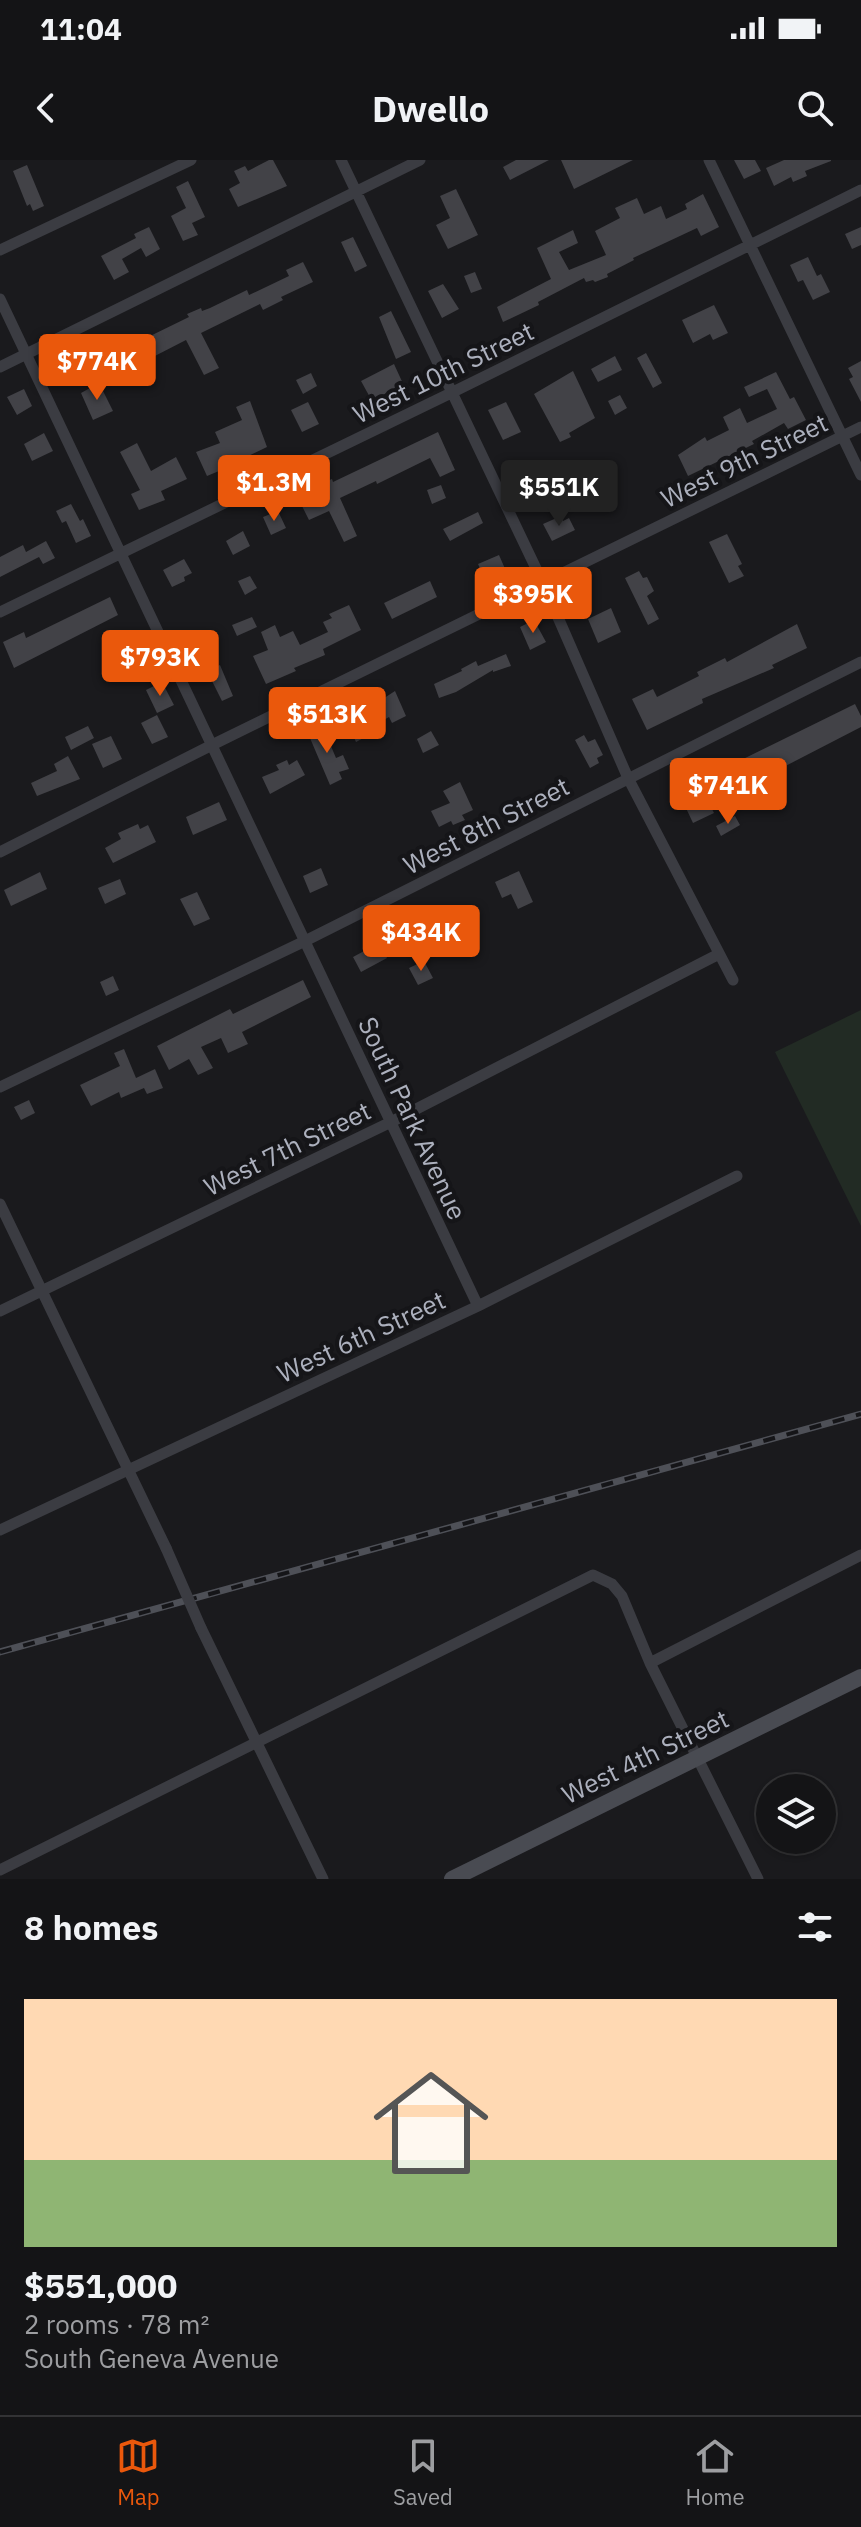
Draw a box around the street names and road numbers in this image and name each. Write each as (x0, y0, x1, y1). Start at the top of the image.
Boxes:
street label: West 10th Street (347, 313, 539, 431)
street label: West 9th Street (655, 405, 833, 515)
street label: West 8th Street (397, 769, 575, 881)
street label: South Park Avenue (351, 1011, 475, 1225)
street label: West 7th Street (198, 1093, 376, 1203)
street label: West 6th Street (271, 1282, 451, 1390)
street label: West 4th Street (556, 1701, 734, 1811)

